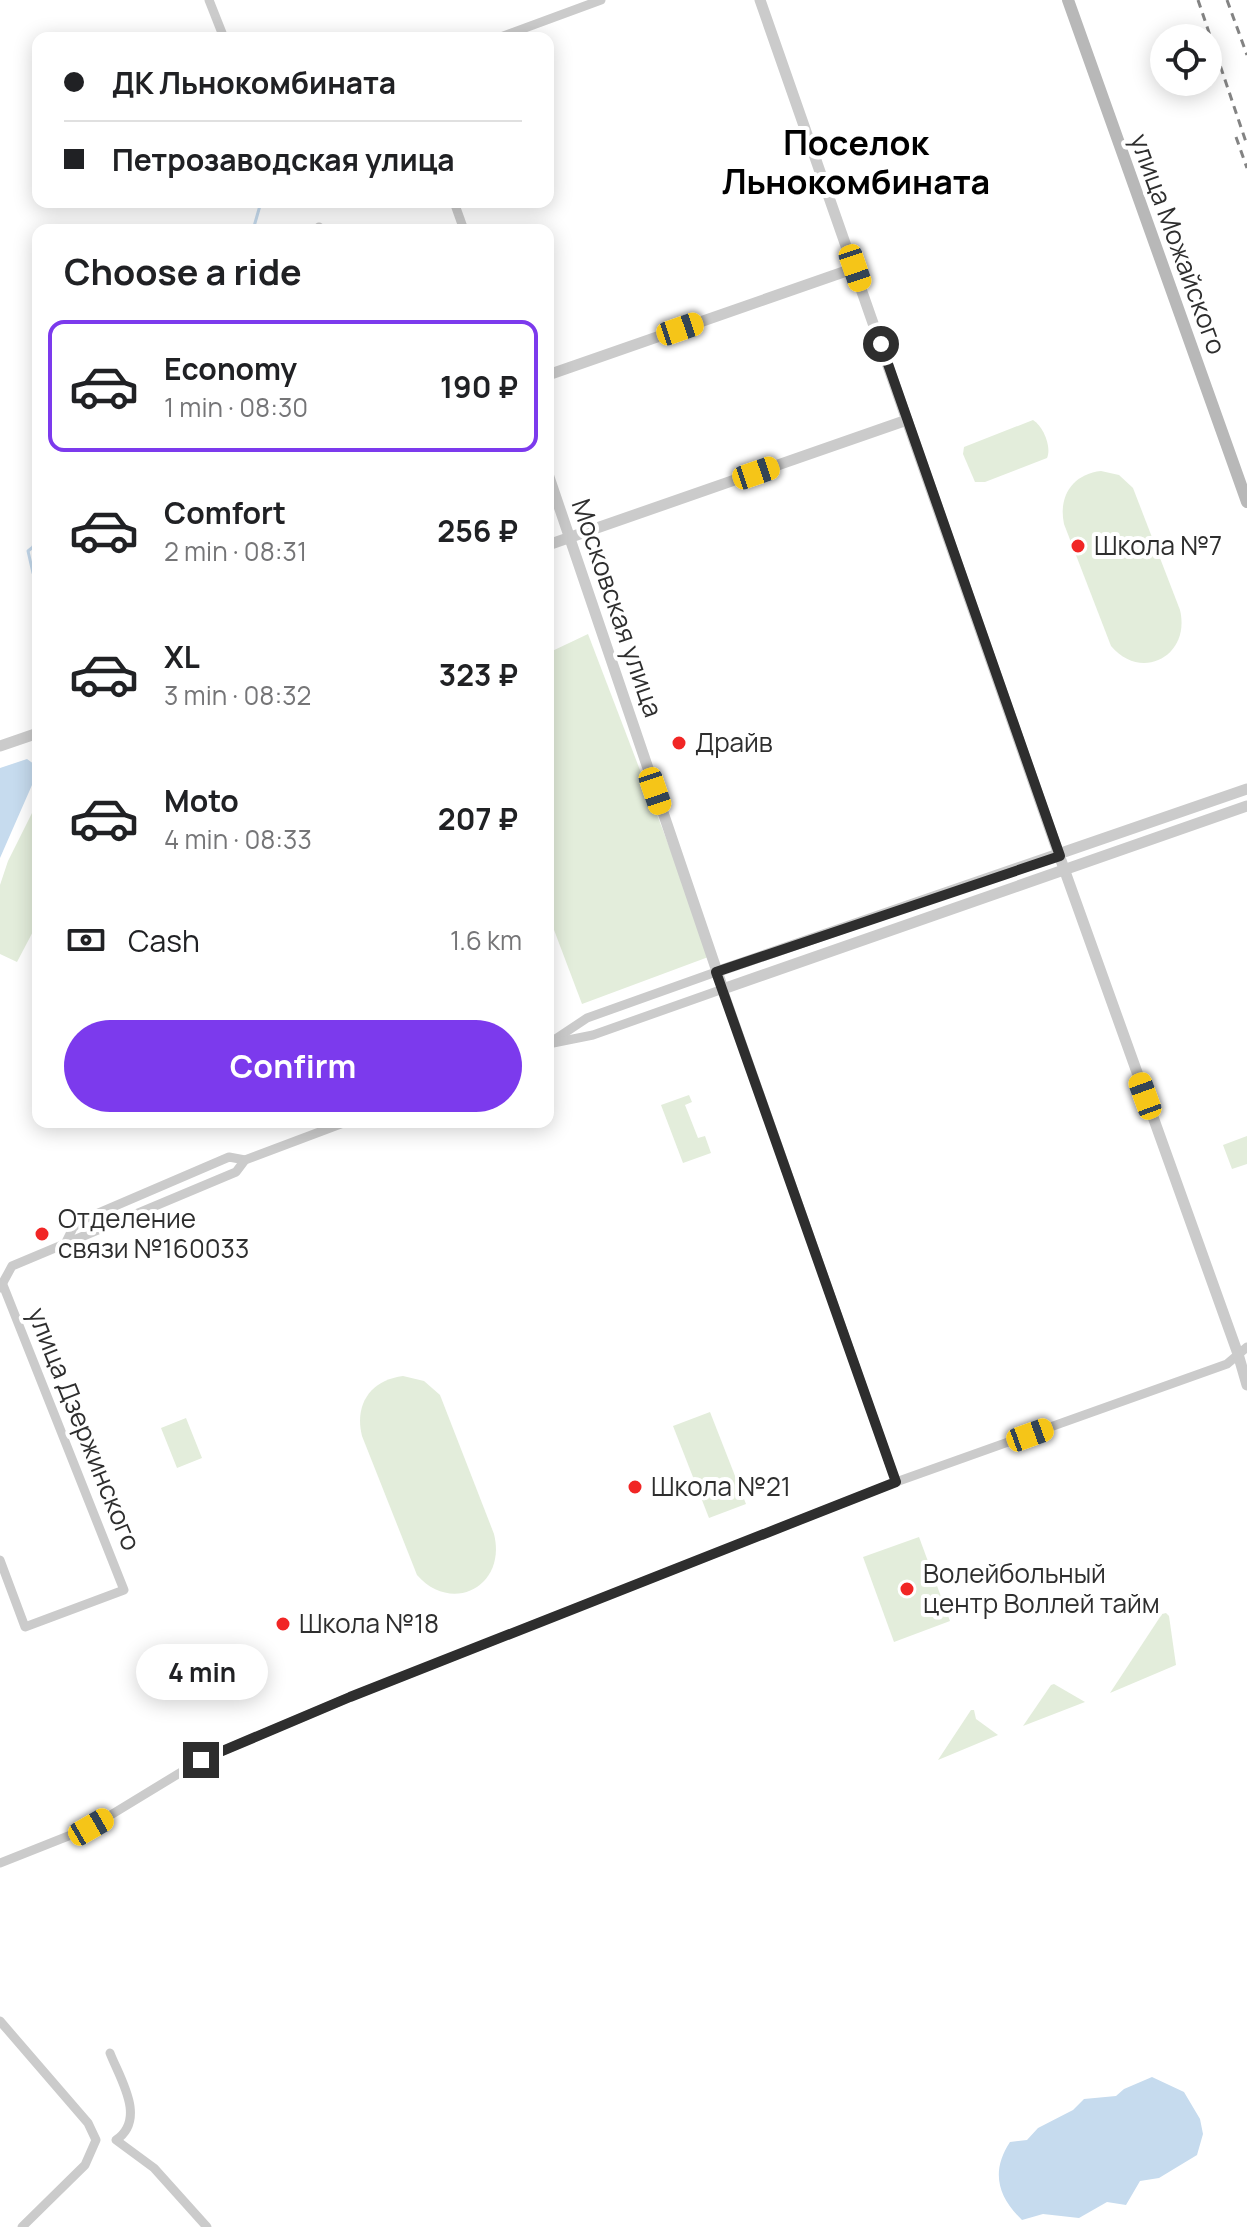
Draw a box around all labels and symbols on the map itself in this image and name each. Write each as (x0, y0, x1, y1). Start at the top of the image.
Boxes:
district label: Поселок Льнокомбината (722, 119, 990, 204)
street label: улица Можайского (1122, 128, 1236, 359)
car (836, 241, 874, 295)
car (653, 310, 707, 348)
route start (863, 326, 899, 362)
car (729, 454, 783, 492)
street label: Московская улица (564, 494, 672, 721)
place label: Школа №7 (1094, 527, 1222, 563)
marker: Школа №7 (1069, 537, 1087, 555)
place label: Драйв (695, 724, 773, 760)
marker: Драйв (670, 734, 688, 752)
car (636, 764, 674, 818)
car (1126, 1069, 1164, 1123)
place label: Отделение связи №160033 (58, 1200, 249, 1266)
marker: Отделение связи №160033 (33, 1225, 51, 1243)
street label: улица Дзержинского (20, 1302, 150, 1555)
car (1003, 1416, 1057, 1454)
place label: Школа №21 (651, 1468, 791, 1504)
marker: Школа №21 (626, 1478, 644, 1496)
place label: Волейбольный центр Воллей тайм (923, 1555, 1160, 1621)
marker: Волейбольный центр Воллей тайм (898, 1580, 916, 1598)
place label: Школа №18 (299, 1605, 439, 1641)
marker: Школа №18 (274, 1615, 292, 1633)
callout: 4 min (135, 1644, 267, 1700)
route end (183, 1742, 219, 1778)
car (64, 1805, 118, 1849)

